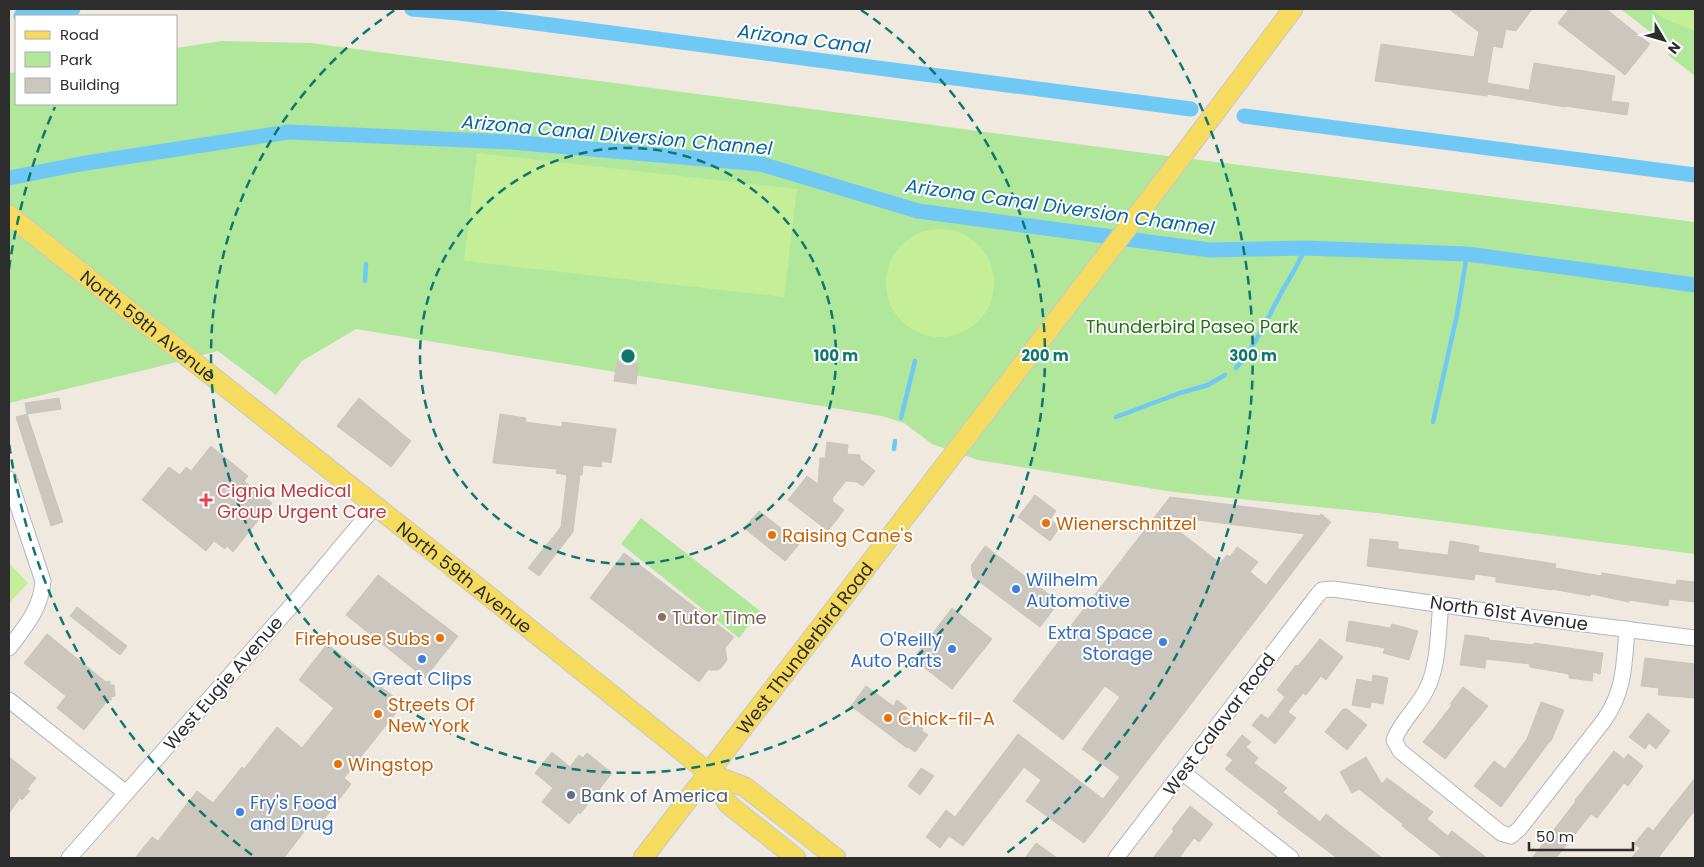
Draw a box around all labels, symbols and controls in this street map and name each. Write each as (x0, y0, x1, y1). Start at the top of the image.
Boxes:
legend (15, 15, 178, 105)
north arrow (1639, 15, 1689, 65)
water label: Arizona Canal (735, 17, 872, 61)
text: Road (60, 24, 99, 45)
text: N (1663, 38, 1685, 58)
text: Park (60, 49, 92, 70)
text: Building (60, 74, 120, 95)
water label: Arizona Canal Diversion Channel (460, 108, 774, 162)
water label: Arizona Canal Diversion Channel (903, 172, 1216, 242)
street label: North 59th Avenue (75, 264, 222, 387)
park label: Thunderbird Paseo Park (1086, 314, 1299, 339)
text: 100 m (814, 345, 858, 366)
text: 200 m (1021, 345, 1069, 366)
text: 300 m (1229, 345, 1277, 366)
centre of rings (619, 347, 637, 365)
place label: Cignia Medical Group Urgent Care (217, 478, 387, 524)
marker: Cignia Medical Group Urgent Care (199, 493, 213, 507)
place label: Wienerschnitzel (1056, 511, 1197, 536)
street label: North 59th Avenue (392, 515, 538, 639)
marker: Wienerschnitzel (1040, 517, 1052, 529)
place label: Raising Cane's (782, 523, 913, 548)
marker: Raising Cane's (766, 529, 778, 541)
street label: West Thunderbird Road (730, 557, 879, 739)
place label: Wilhelm Automotive (1026, 567, 1130, 613)
marker: Wilhelm Automotive (1010, 583, 1022, 595)
street label: North 61st Avenue (1428, 590, 1590, 636)
place label: Tutor Time (672, 605, 767, 630)
street label: West Eugie Avenue (158, 611, 288, 755)
marker: Tutor Time (656, 611, 668, 623)
place label: Extra Space Storage (1048, 620, 1153, 666)
place label: Firehouse Subs (295, 626, 430, 651)
place label: O'Reilly Auto Parts (850, 627, 942, 673)
marker: Firehouse Subs (434, 632, 446, 644)
marker: Extra Space Storage (1157, 636, 1169, 648)
marker: O'Reilly Auto Parts (946, 643, 958, 655)
street label: West Calavar Road (1157, 648, 1281, 800)
marker: Great Clips (416, 653, 428, 665)
place label: Great Clips (372, 666, 472, 691)
place label: Streets Of New York (388, 692, 475, 738)
place label: Chick-fil-A (898, 706, 995, 731)
marker: Streets Of New York (372, 708, 384, 720)
marker: Chick-fil-A (882, 712, 894, 724)
place label: Wingstop (348, 752, 433, 777)
marker: Wingstop (332, 758, 344, 770)
place label: Bank of America (581, 783, 728, 808)
marker: Bank of America (565, 789, 577, 801)
place label: Fry's Food and Drug (250, 790, 337, 836)
marker: Fry's Food and Drug (234, 806, 246, 818)
scale bar (1529, 820, 1633, 852)
text: 50 m (1536, 826, 1574, 847)

